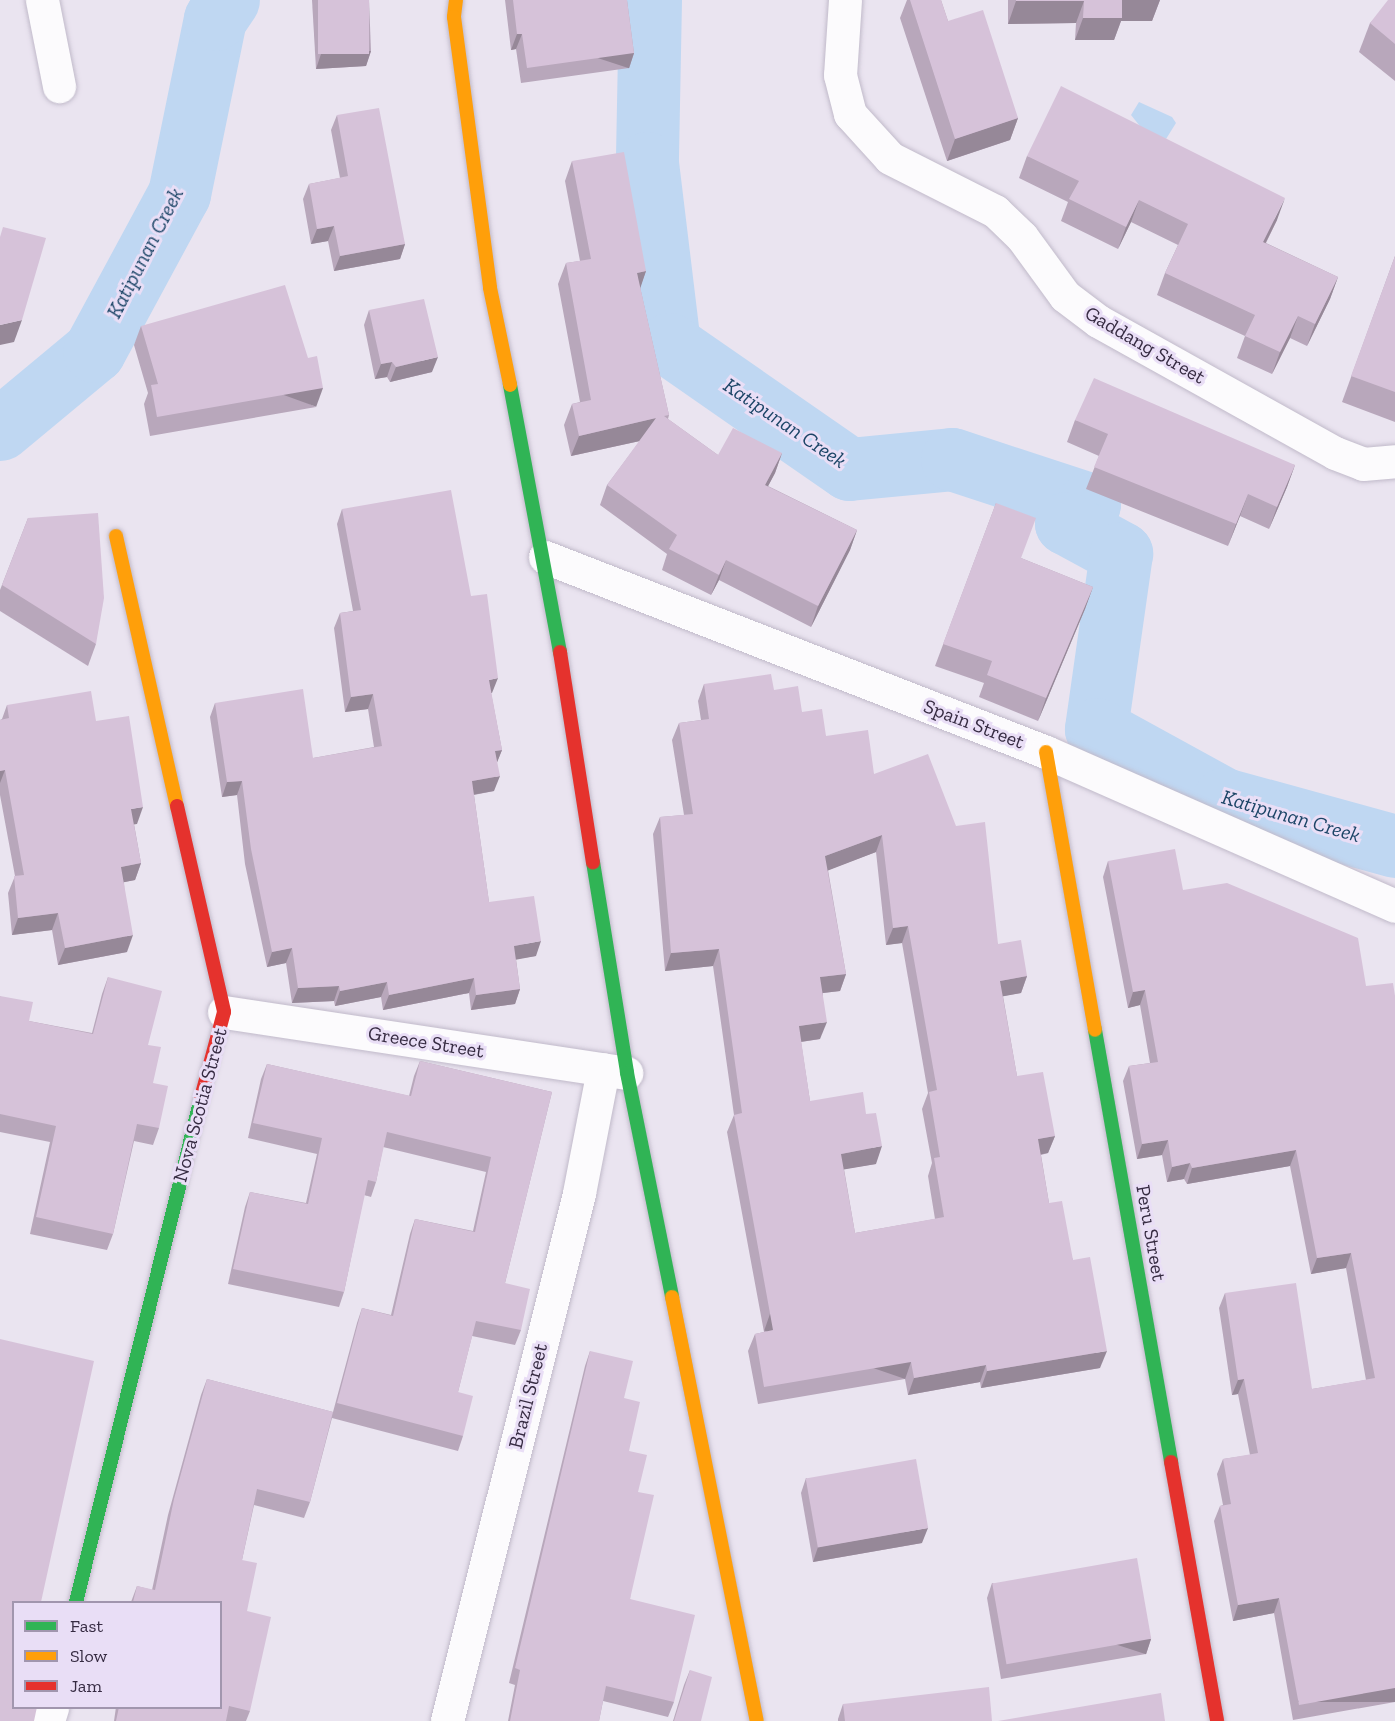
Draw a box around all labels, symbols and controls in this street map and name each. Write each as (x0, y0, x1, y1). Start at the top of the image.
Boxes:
water label: Katipunan Creek (101, 184, 189, 322)
street label: Gaddang Street (1081, 301, 1209, 389)
water label: Katipunan Creek (719, 373, 851, 473)
street label: Spain Street (920, 694, 1028, 754)
water label: Katipunan Creek (1219, 784, 1363, 848)
street label: Greece Street (366, 1021, 486, 1063)
street label: Nova Scotia Street (168, 1025, 232, 1185)
street label: Peru Street (1131, 1183, 1171, 1283)
street label: Brazil Street (503, 1341, 553, 1451)
legend (12, 1601, 222, 1709)
text: Fast (70, 1615, 103, 1637)
text: Slow (70, 1645, 107, 1667)
text: Jam (70, 1675, 102, 1697)

